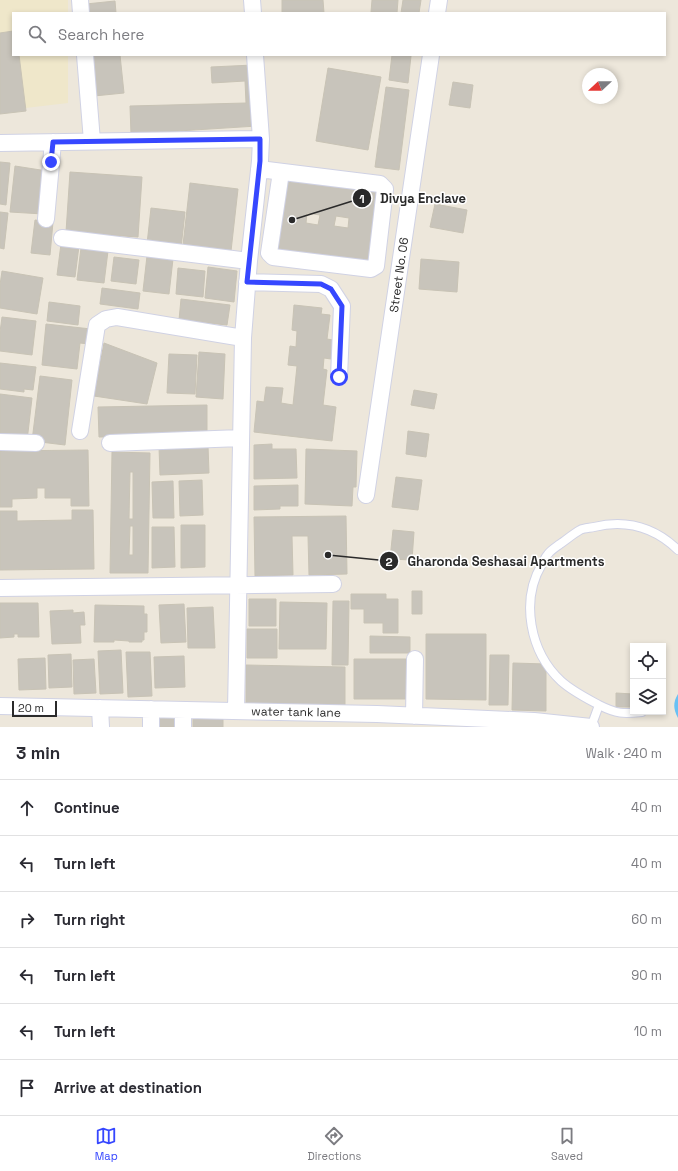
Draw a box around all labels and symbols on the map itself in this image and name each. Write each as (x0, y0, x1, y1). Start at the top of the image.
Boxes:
north arrow (582, 68, 618, 104)
route end (42, 153, 60, 171)
callout: Divya Enclave (352, 186, 474, 211)
text: Divya Enclave (380, 190, 466, 207)
text: 1 (359, 191, 365, 207)
street label: Street No. 06 (386, 236, 412, 314)
route start (330, 368, 348, 386)
callout: Gharonda Seshasai Apartments (379, 549, 612, 574)
text: Gharonda Seshasai Apartments (408, 553, 605, 570)
text: 2 (385, 554, 393, 570)
scale bar (12, 699, 57, 718)
street label: water tank lane (251, 703, 341, 721)

